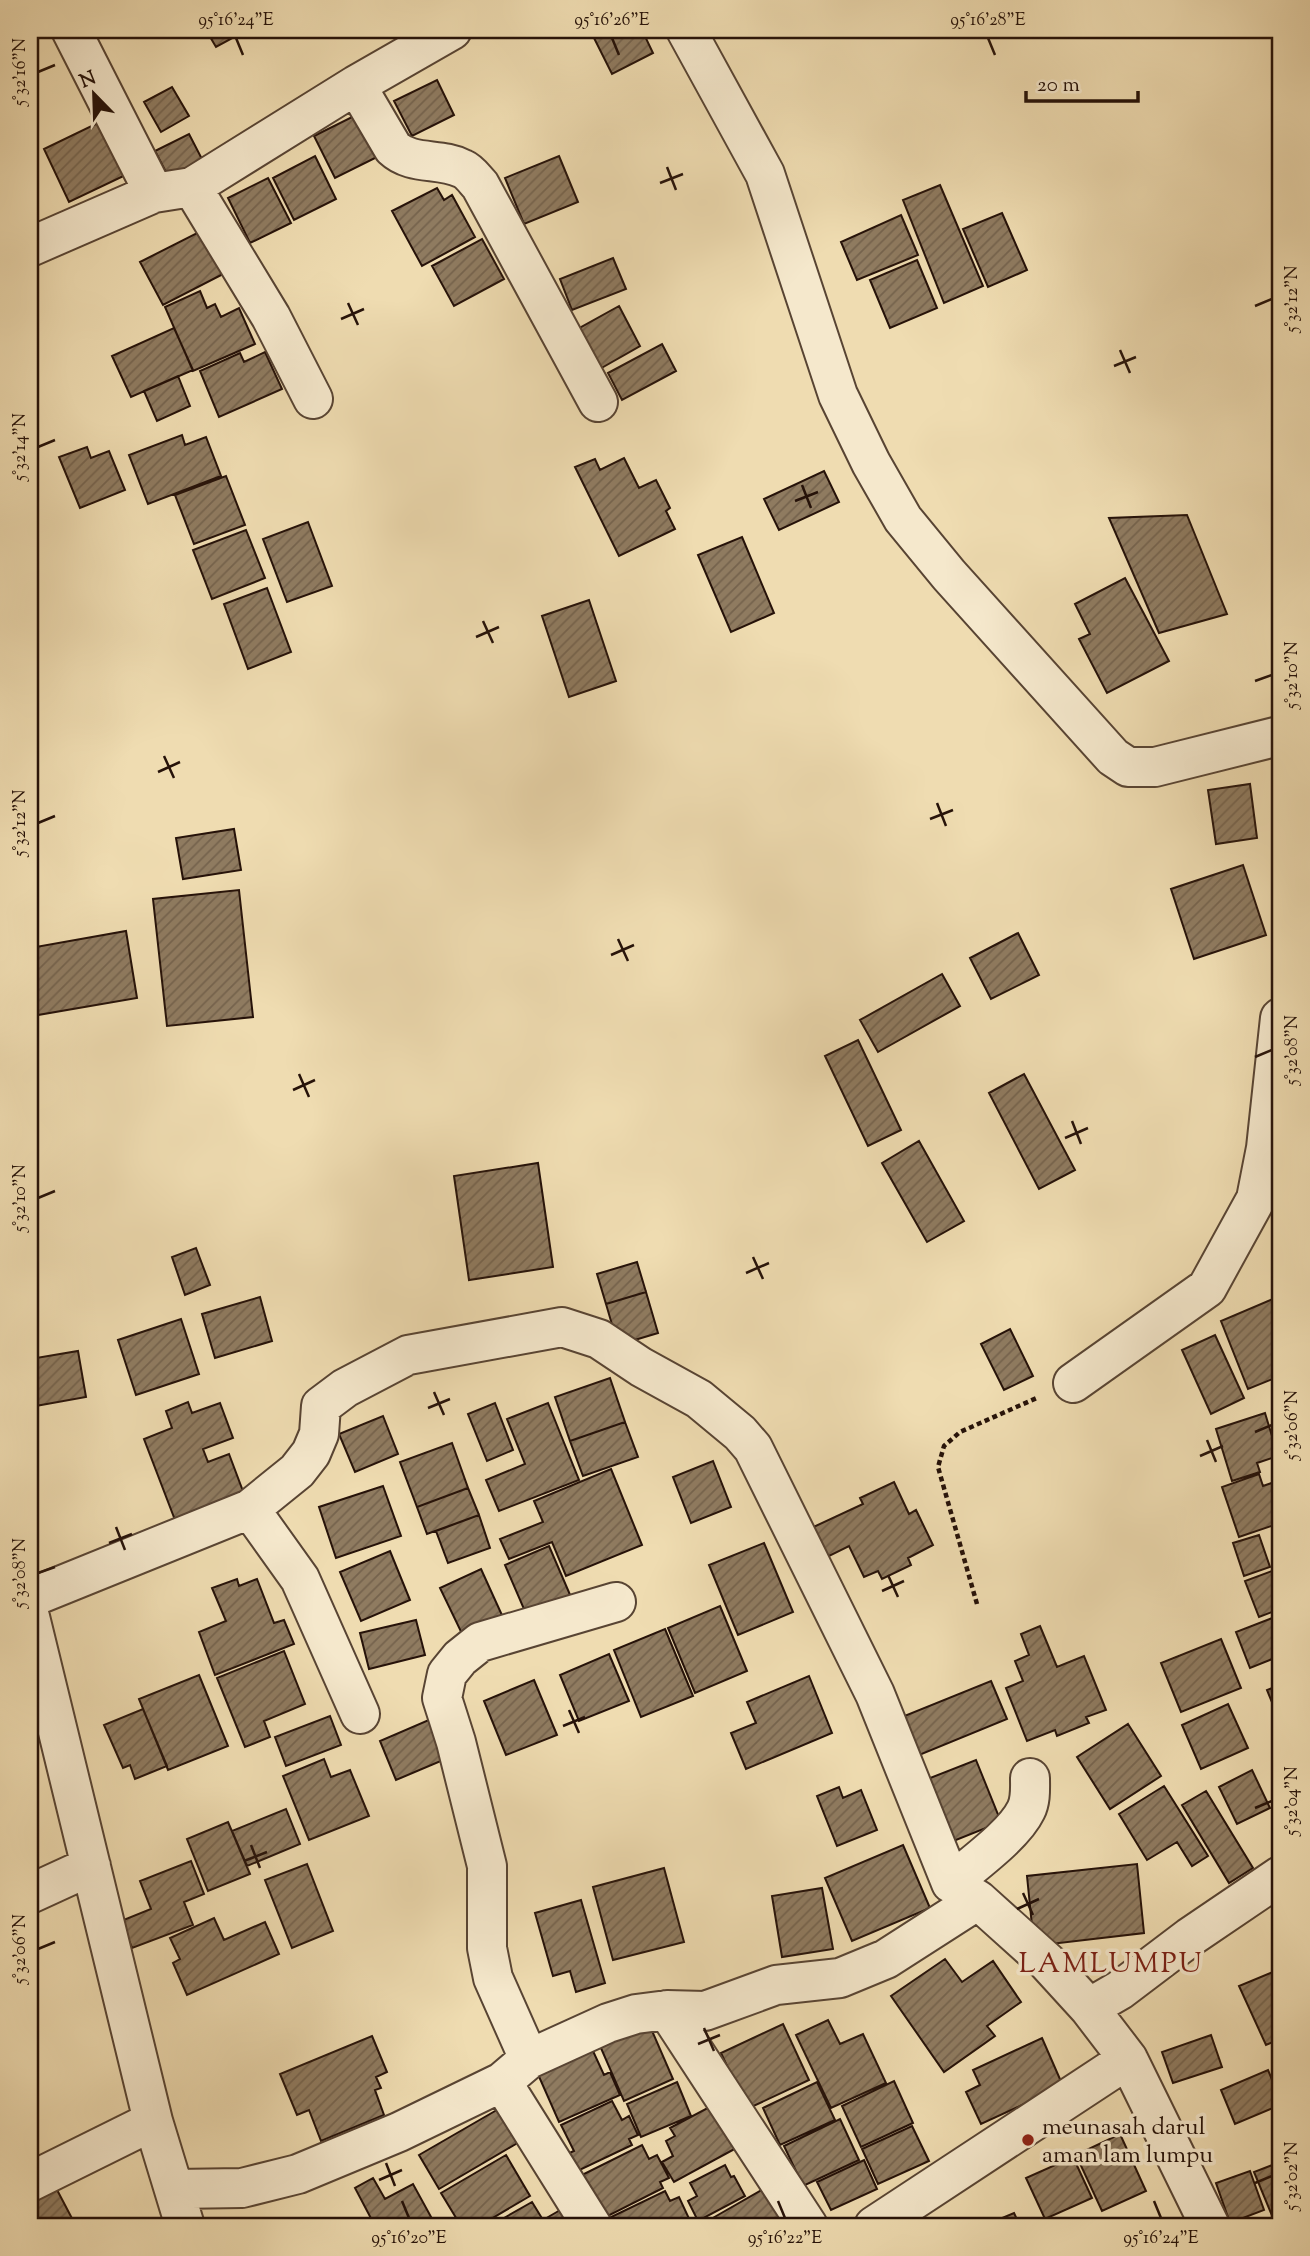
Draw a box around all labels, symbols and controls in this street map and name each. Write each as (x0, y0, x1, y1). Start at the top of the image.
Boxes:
text: 95°16'24"E (198, 8, 274, 34)
text: 95°16'26"E (574, 8, 650, 34)
text: 95°16'28"E (950, 8, 1026, 34)
text: 5°32'16"N (8, 38, 34, 107)
north arrow (60, 60, 130, 130)
scale bar (1026, 60, 1138, 104)
text: N (76, 65, 101, 96)
text: 20 m (1037, 71, 1080, 101)
text: 5°32'12"N (1280, 265, 1306, 334)
text: 5°32'14"N (8, 413, 34, 482)
text: 5°32'10"N (1280, 641, 1306, 710)
text: 5°32'12"N (8, 789, 34, 858)
text: 5°32'08"N (1280, 1015, 1306, 1086)
text: 5°32'10"N (8, 1164, 34, 1233)
text: 5°32'06"N (1280, 1390, 1306, 1461)
text: 5°32'08"N (8, 1538, 34, 1609)
text: 5°32'04"N (1280, 1766, 1306, 1837)
text: 5°32'06"N (8, 1914, 34, 1985)
district label: LAMLUMPU (1019, 1945, 1203, 1985)
place label: meunasah darul aman lam lumpu (1042, 2111, 1213, 2173)
marker: meunasah darul aman lam lumpu (1020, 2132, 1036, 2148)
text: 5°32'02"N (1280, 2141, 1306, 2212)
text: 95°16'20"E (371, 2226, 447, 2252)
text: 95°16'22"E (748, 2226, 822, 2252)
text: 95°16'24"E (1123, 2226, 1199, 2252)

